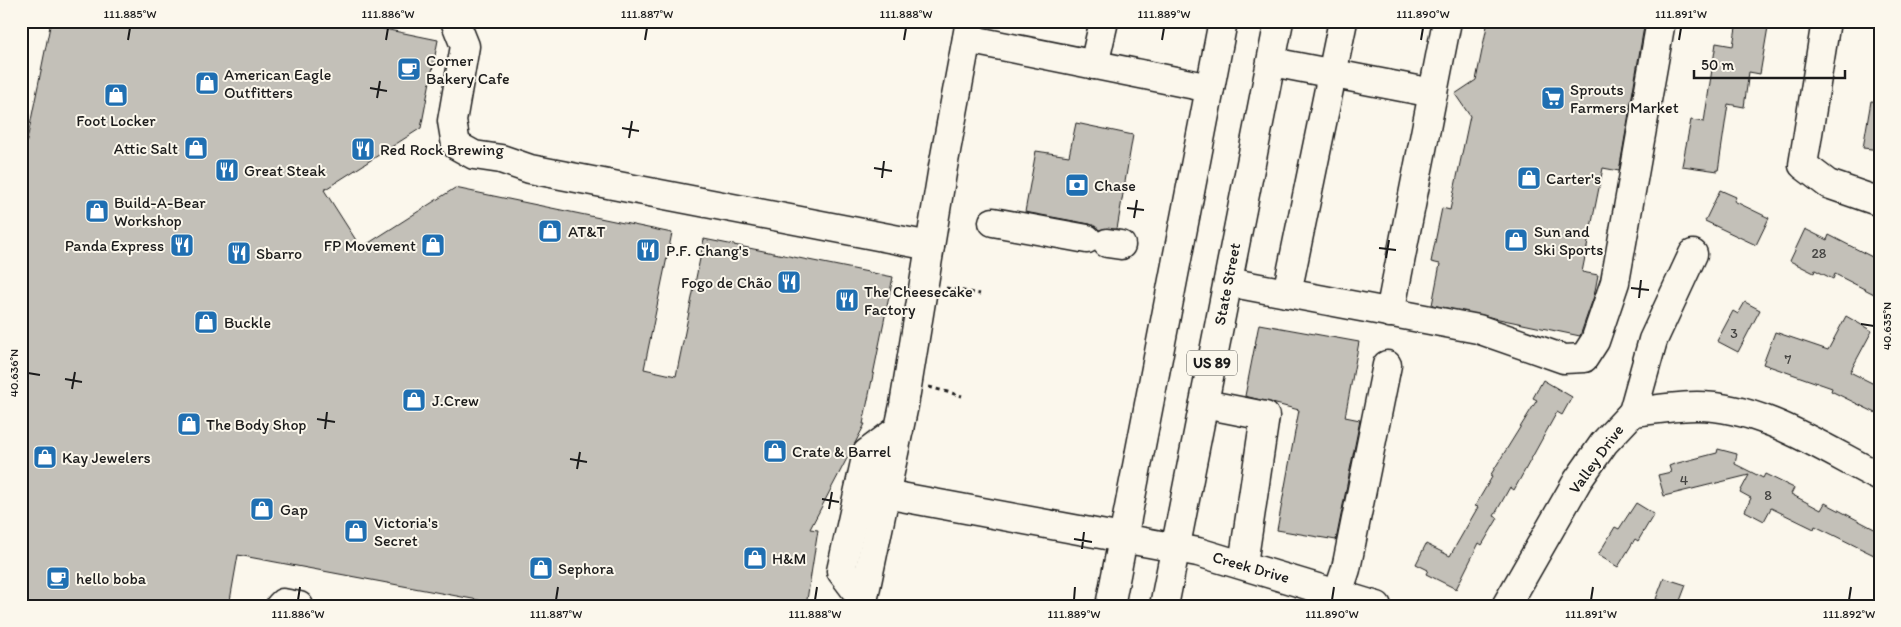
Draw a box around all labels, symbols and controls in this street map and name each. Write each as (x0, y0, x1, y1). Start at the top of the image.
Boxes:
text: 111.885°W (104, 7, 156, 21)
text: 111.886°W (362, 7, 414, 21)
text: 111.887°W (621, 7, 673, 21)
text: 111.888°W (879, 7, 933, 21)
text: 111.889°W (1138, 7, 1190, 21)
text: 111.890°W (1396, 7, 1450, 21)
text: 111.891°W (1655, 7, 1707, 21)
scale bar (1694, 48, 1845, 80)
place label: Corner Bakery Cafe (426, 51, 510, 88)
cafe icon: Corner Bakery Cafe (396, 56, 422, 82)
text: 50 m (1701, 56, 1734, 74)
place label: American Eagle Outfitters (224, 65, 331, 102)
shop icon: American Eagle Outfitters (194, 70, 220, 96)
place label: Sprouts Farmers Market (1570, 80, 1679, 117)
shop icon: Foot Locker (103, 82, 129, 108)
supermarket icon: Sprouts Farmers Market (1540, 85, 1566, 111)
place label: Foot Locker (76, 111, 156, 130)
shop icon: Attic Salt (183, 135, 209, 161)
restaurant icon: Red Rock Brewing (350, 136, 376, 162)
place label: Attic Salt (114, 139, 178, 158)
place label: Red Rock Brewing (380, 140, 504, 159)
restaurant icon: Great Steak (214, 157, 240, 183)
place label: Great Steak (244, 161, 327, 180)
shop icon: Carter's (1516, 165, 1542, 191)
place label: Carter's (1546, 169, 1601, 188)
bank icon: Chase (1064, 172, 1090, 198)
place label: Chase (1094, 176, 1136, 195)
place label: Build-A-Bear Workshop (114, 193, 206, 230)
shop icon: Build-A-Bear Workshop (84, 198, 110, 224)
shop icon: AT&T (537, 218, 563, 244)
place label: AT&T (568, 222, 606, 241)
place label: Sun and Ski Sports (1534, 222, 1603, 259)
shop icon: Sun and Ski Sports (1503, 227, 1529, 253)
restaurant icon: Panda Express (169, 232, 195, 258)
shop icon: FP Movement (420, 232, 446, 258)
place label: Panda Express (65, 236, 164, 255)
place label: FP Movement (324, 236, 416, 255)
restaurant icon: P.F. Chang's (635, 237, 661, 263)
restaurant icon: Sbarro (226, 240, 252, 266)
place label: P.F. Chang's (666, 241, 749, 260)
street label: State Street (1210, 241, 1244, 327)
place label: Sbarro (256, 244, 302, 263)
house number: 28 (1811, 245, 1827, 262)
restaurant icon: Fogo de Chão (776, 269, 802, 295)
place label: Fogo de Chão (681, 273, 772, 292)
place label: The Cheesecake Factory (864, 282, 973, 319)
restaurant icon: The Cheesecake Factory (834, 287, 860, 313)
text: 40.635°N (1880, 302, 1894, 350)
shop icon: Buckle (193, 309, 219, 335)
place label: Buckle (224, 313, 271, 332)
house number: 3 (1730, 325, 1738, 342)
text: 40.636°N (7, 349, 21, 397)
road number: US 89 (1187, 350, 1237, 376)
house number: 7 (1785, 351, 1792, 368)
shop icon: J.Crew (401, 387, 427, 413)
place label: J.Crew (432, 391, 479, 410)
shop icon: The Body Shop (176, 411, 202, 437)
place label: The Body Shop (206, 415, 307, 434)
street label: Valley Drive (1565, 421, 1627, 497)
shop icon: Crate & Barrel (762, 438, 788, 464)
place label: Crate & Barrel (792, 442, 892, 461)
shop icon: Kay Jewelers (32, 444, 58, 470)
place label: Kay Jewelers (62, 448, 151, 467)
house number: 4 (1680, 472, 1689, 489)
house number: 8 (1764, 487, 1772, 504)
shop icon: Gap (249, 496, 275, 522)
place label: Gap (280, 500, 308, 519)
place label: Victoria's Secret (374, 513, 438, 550)
shop icon: Victoria's Secret (343, 518, 369, 544)
shop icon: H&M (742, 545, 768, 571)
street label: Creek Drive (1210, 547, 1292, 587)
place label: H&M (772, 549, 806, 568)
shop icon: Sephora (528, 555, 554, 581)
place label: Sephora (558, 559, 615, 578)
cafe icon: hello boba (45, 565, 71, 591)
place label: hello boba (76, 569, 147, 588)
text: 111.886°W (272, 607, 324, 621)
text: 111.887°W (530, 607, 582, 621)
text: 111.888°W (788, 607, 842, 621)
text: 111.889°W (1048, 607, 1100, 621)
text: 111.890°W (1305, 607, 1359, 621)
text: 111.891°W (1565, 607, 1617, 621)
text: 111.892°W (1823, 607, 1875, 621)

